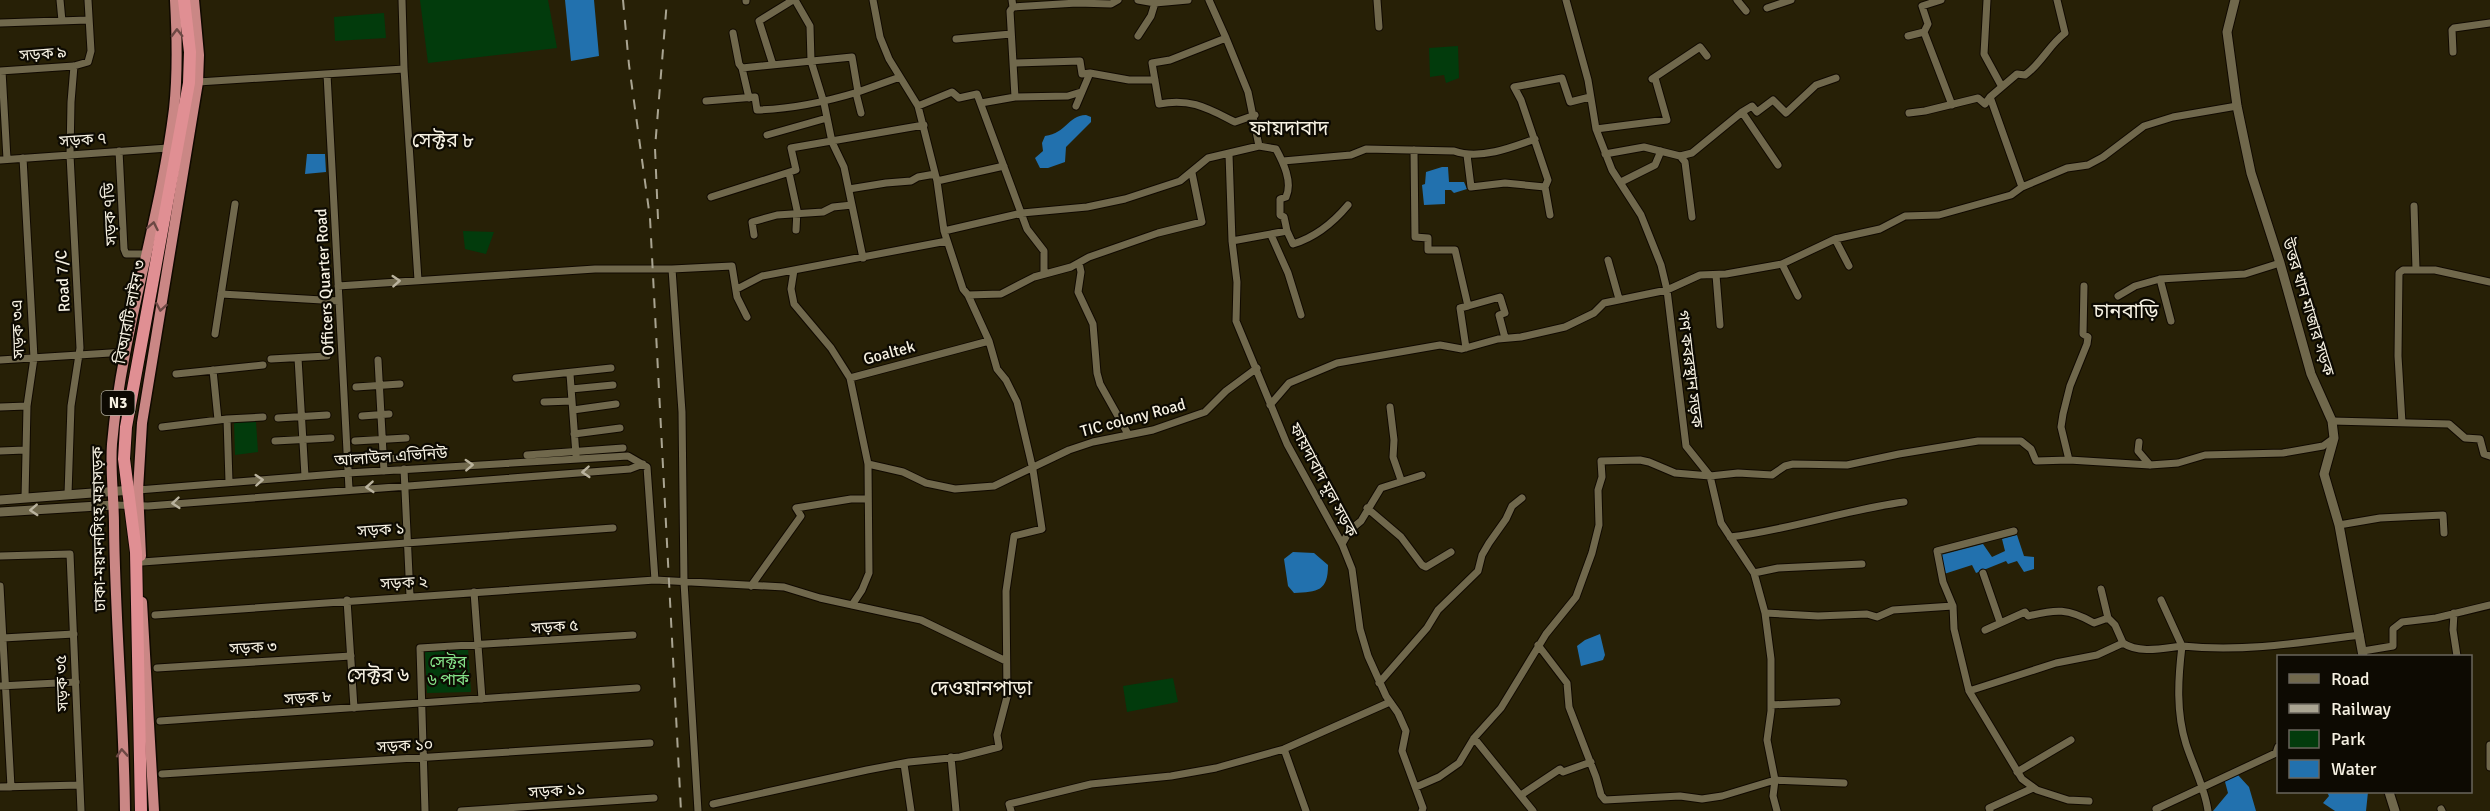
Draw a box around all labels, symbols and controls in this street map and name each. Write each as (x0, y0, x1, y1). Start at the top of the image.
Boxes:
one-way arrow (170, 28, 183, 37)
street label: সড়ক ৯ (18, 42, 67, 66)
district label: ফায়দাবাদ (1248, 116, 1330, 141)
street label: সড়ক ৭ (58, 128, 107, 152)
district label: সেক্টর ৮ (412, 128, 474, 153)
street label: সড়ক ৭ডি (98, 181, 122, 247)
street label: Officers Quarter Road (311, 208, 339, 356)
one-way arrow (146, 221, 159, 231)
street label: উত্তর খান মাজার সড়ক (2277, 235, 2339, 379)
street label: Road 7/C (51, 249, 75, 313)
street label: বিআরটি লাইন ৩ (110, 258, 150, 367)
one-way arrow (392, 275, 401, 288)
street label: সড়ক ৩এ (7, 299, 29, 360)
district label: চানবাড়ি (2093, 299, 2159, 324)
one-way arrow (155, 302, 167, 312)
street label: গণ কবরস্থান সড়ক (1673, 309, 1707, 430)
street label: Goaltek (861, 337, 917, 369)
road number: N3 (102, 391, 134, 415)
street label: TIC colony Road (1078, 394, 1188, 442)
street label: ফায়দাবাদ মূল সড়ক (1284, 419, 1362, 541)
street label: আলাউল এভিনিউ (333, 443, 449, 471)
street label: ঢাকা-ময়মনসিংহ মহাসড়ক (88, 445, 110, 613)
one-way arrow (465, 459, 474, 472)
one-way arrow (581, 465, 590, 478)
one-way arrow (255, 474, 264, 487)
one-way arrow (366, 480, 375, 493)
one-way arrow (171, 496, 180, 509)
one-way arrow (30, 504, 39, 517)
street label: সড়ক ১ (356, 518, 405, 542)
street label: সড়ক ২ (379, 572, 429, 594)
street label: সড়ক ৫ (530, 615, 579, 639)
street label: সড়ক ৩ (228, 637, 278, 659)
park label: সেক্টর ৬ পার্ক (427, 652, 470, 690)
street label: সড়ক ৩৫ (51, 654, 73, 713)
legend (2277, 655, 2472, 793)
district label: সেক্টর ৬ (347, 663, 409, 688)
text: Road (2331, 668, 2370, 690)
district label: দেওয়ানপাড়া (930, 676, 1033, 701)
street label: সড়ক ৮ (283, 686, 332, 710)
text: Railway (2331, 698, 2392, 720)
text: Park (2331, 728, 2366, 750)
street label: সড়ক ১০ (375, 735, 434, 758)
one-way arrow (116, 748, 129, 757)
text: Water (2331, 758, 2377, 780)
street label: সড়ক ১১ (527, 779, 586, 803)

